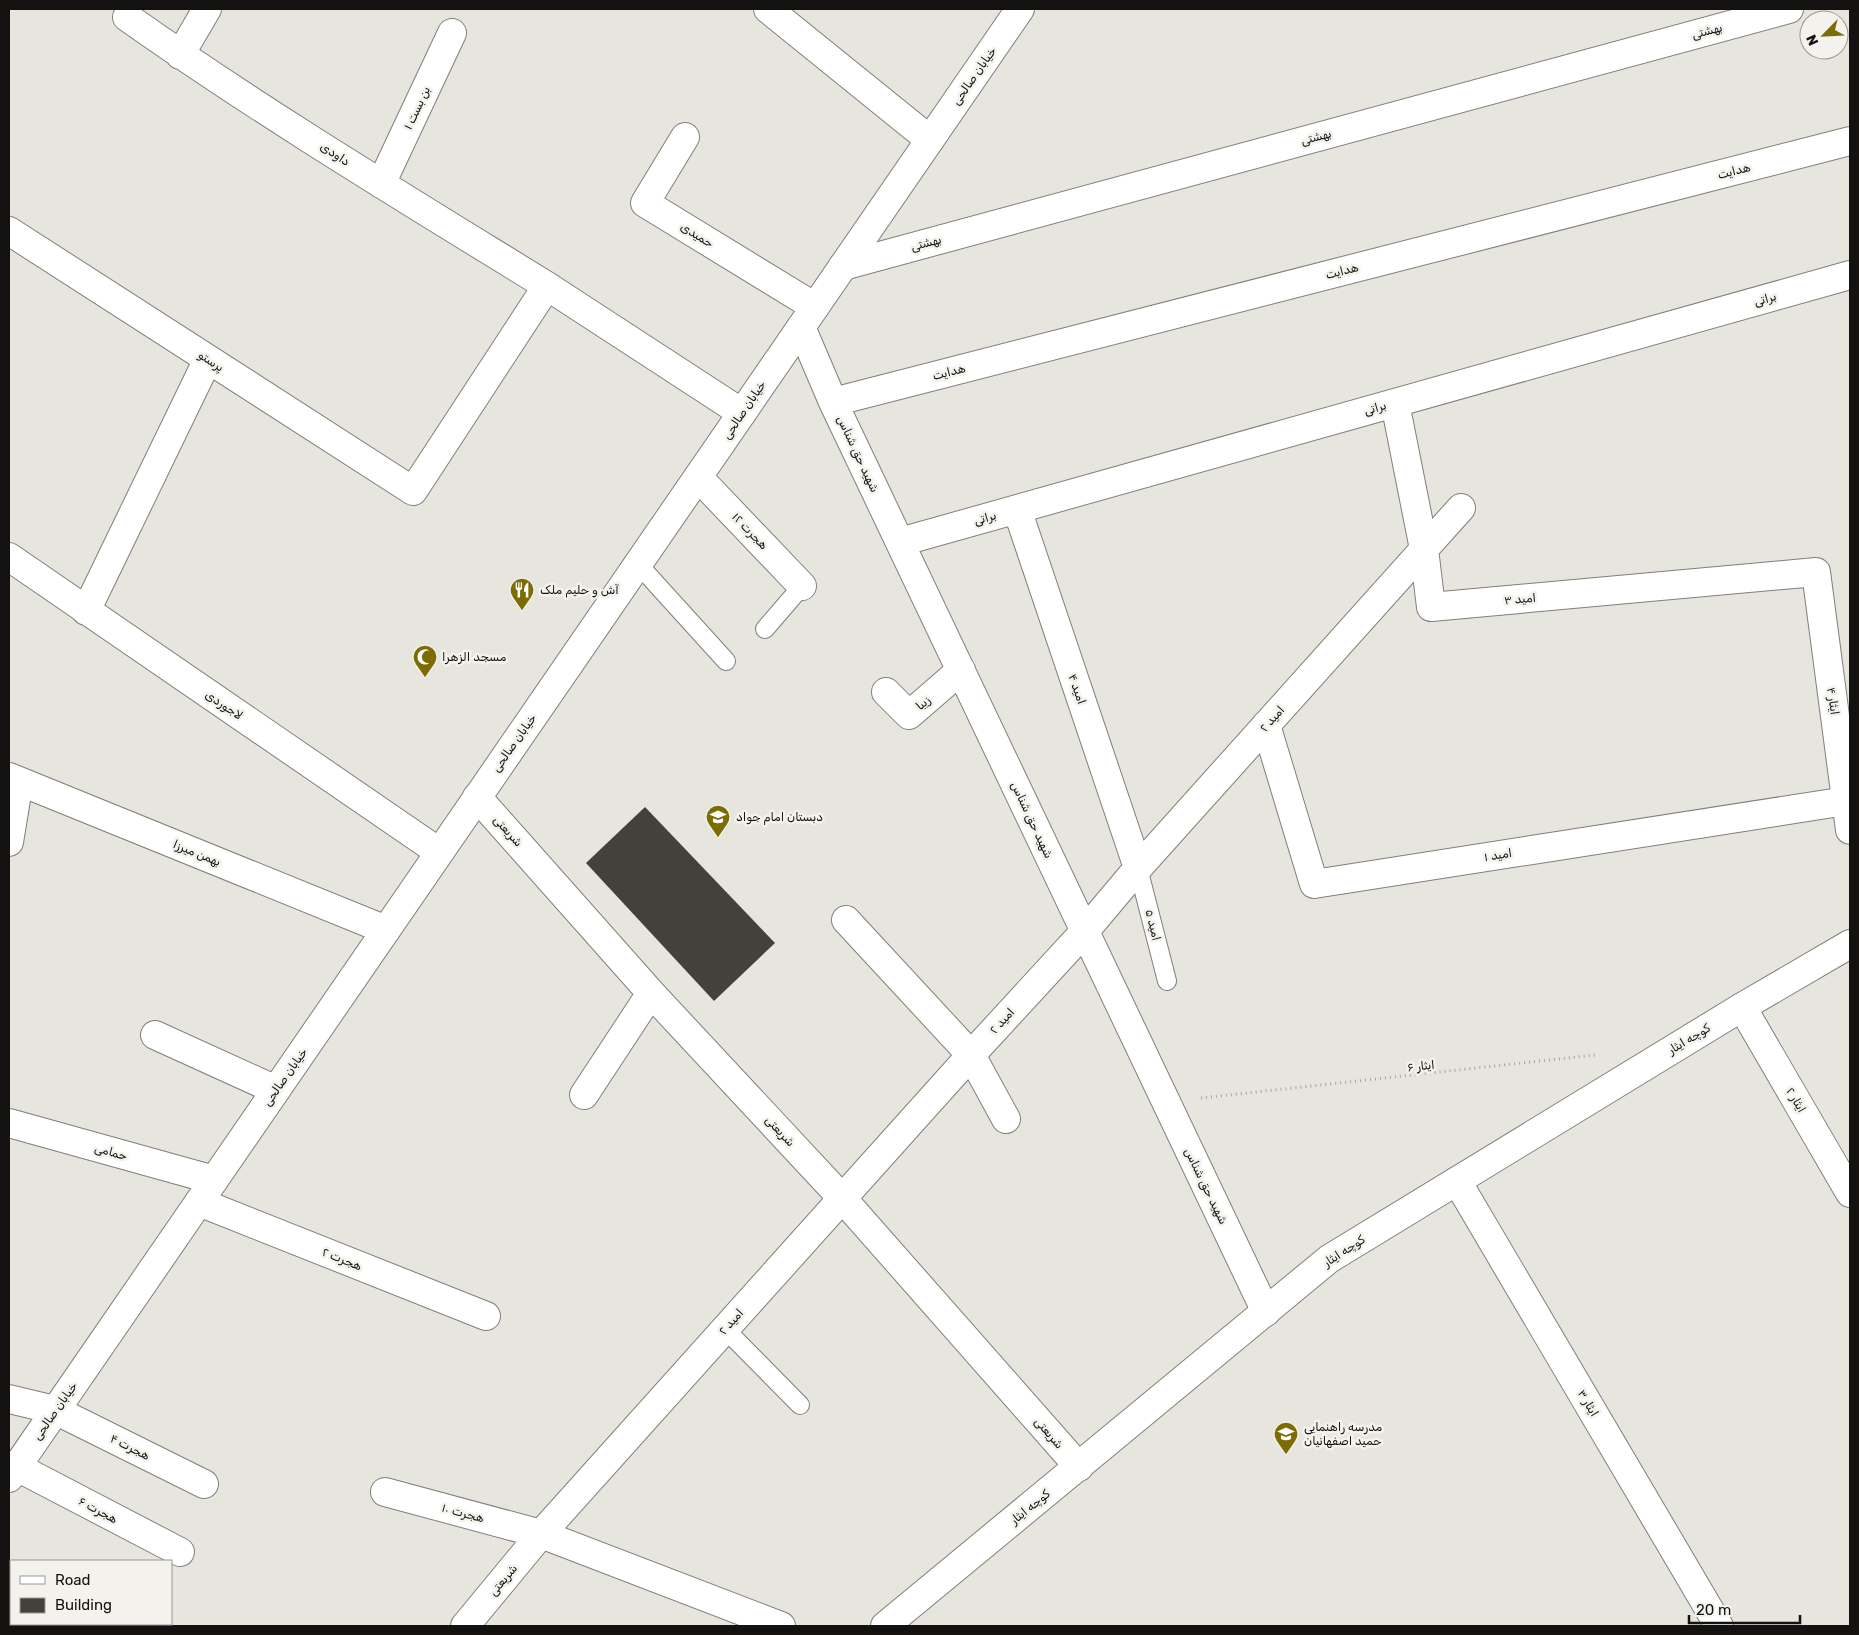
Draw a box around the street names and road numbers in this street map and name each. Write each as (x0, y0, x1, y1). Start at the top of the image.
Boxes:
street label: بهشتی (1690, 20, 1724, 43)
street label: خیابان صالحی (949, 44, 1000, 108)
street label: بن بست ۱ (401, 84, 433, 132)
street label: بهشتی (1299, 126, 1333, 149)
street label: داودی (317, 139, 353, 170)
street label: هدایت (1716, 160, 1752, 182)
street label: حمیدی (678, 219, 716, 251)
street label: بهشتی (909, 232, 943, 255)
street label: هدایت (1324, 260, 1360, 282)
street label: براتی (1752, 289, 1778, 310)
street label: پرستو (195, 348, 227, 375)
street label: هدایت (931, 361, 967, 383)
street label: خیابان صالحی (719, 378, 770, 443)
street label: براتی (1362, 398, 1388, 419)
street label: شهید حق شناس (833, 413, 882, 495)
street label: براتی (972, 508, 998, 529)
street label: هجرت ۱۲ (728, 510, 771, 553)
street label: امید ۳ (1503, 591, 1537, 607)
street label: امید ۴ (1065, 672, 1089, 706)
street label: ایثار ۴ (1823, 686, 1842, 716)
street label: لاجوردی (202, 687, 245, 723)
street label: زیبا (913, 693, 934, 714)
street label: امید ۲ (1257, 703, 1287, 735)
street label: خیابان صالحی (489, 711, 540, 775)
street label: شهید حق شناس (1007, 779, 1056, 861)
street label: شریعتی (490, 813, 526, 850)
street label: بهمن میرزا (171, 837, 223, 870)
street label: امید ۱ (1483, 846, 1513, 864)
street label: امید ۵ (1142, 908, 1164, 942)
street label: امید ۲ (987, 1005, 1017, 1037)
street label: کوچه ایثار (1664, 1021, 1714, 1058)
street label: خیابان صالحی (260, 1045, 311, 1109)
street label: ایثار ۶ (1407, 1058, 1435, 1075)
street label: ایثار ۲ (1782, 1085, 1809, 1116)
street label: شریعتی (762, 1113, 798, 1150)
street label: حمامی (93, 1141, 129, 1164)
street label: شهید حق شناس (1181, 1146, 1231, 1227)
street label: کوچه ایثار (1320, 1232, 1369, 1271)
street label: هجرت ۲ (320, 1245, 364, 1274)
street label: امید ۲ (716, 1306, 746, 1338)
street label: خیابان صالحی (30, 1379, 81, 1443)
street label: ایثار ۳ (1574, 1387, 1601, 1419)
street label: شریعتی (1031, 1414, 1066, 1452)
street label: هجرت ۴ (107, 1431, 152, 1464)
street label: کوچه ایثار (1007, 1486, 1054, 1529)
street label: هجرت ۶ (76, 1494, 120, 1527)
street label: هجرت ۱۰ (440, 1501, 486, 1526)
street label: شریعتی (486, 1561, 521, 1599)

